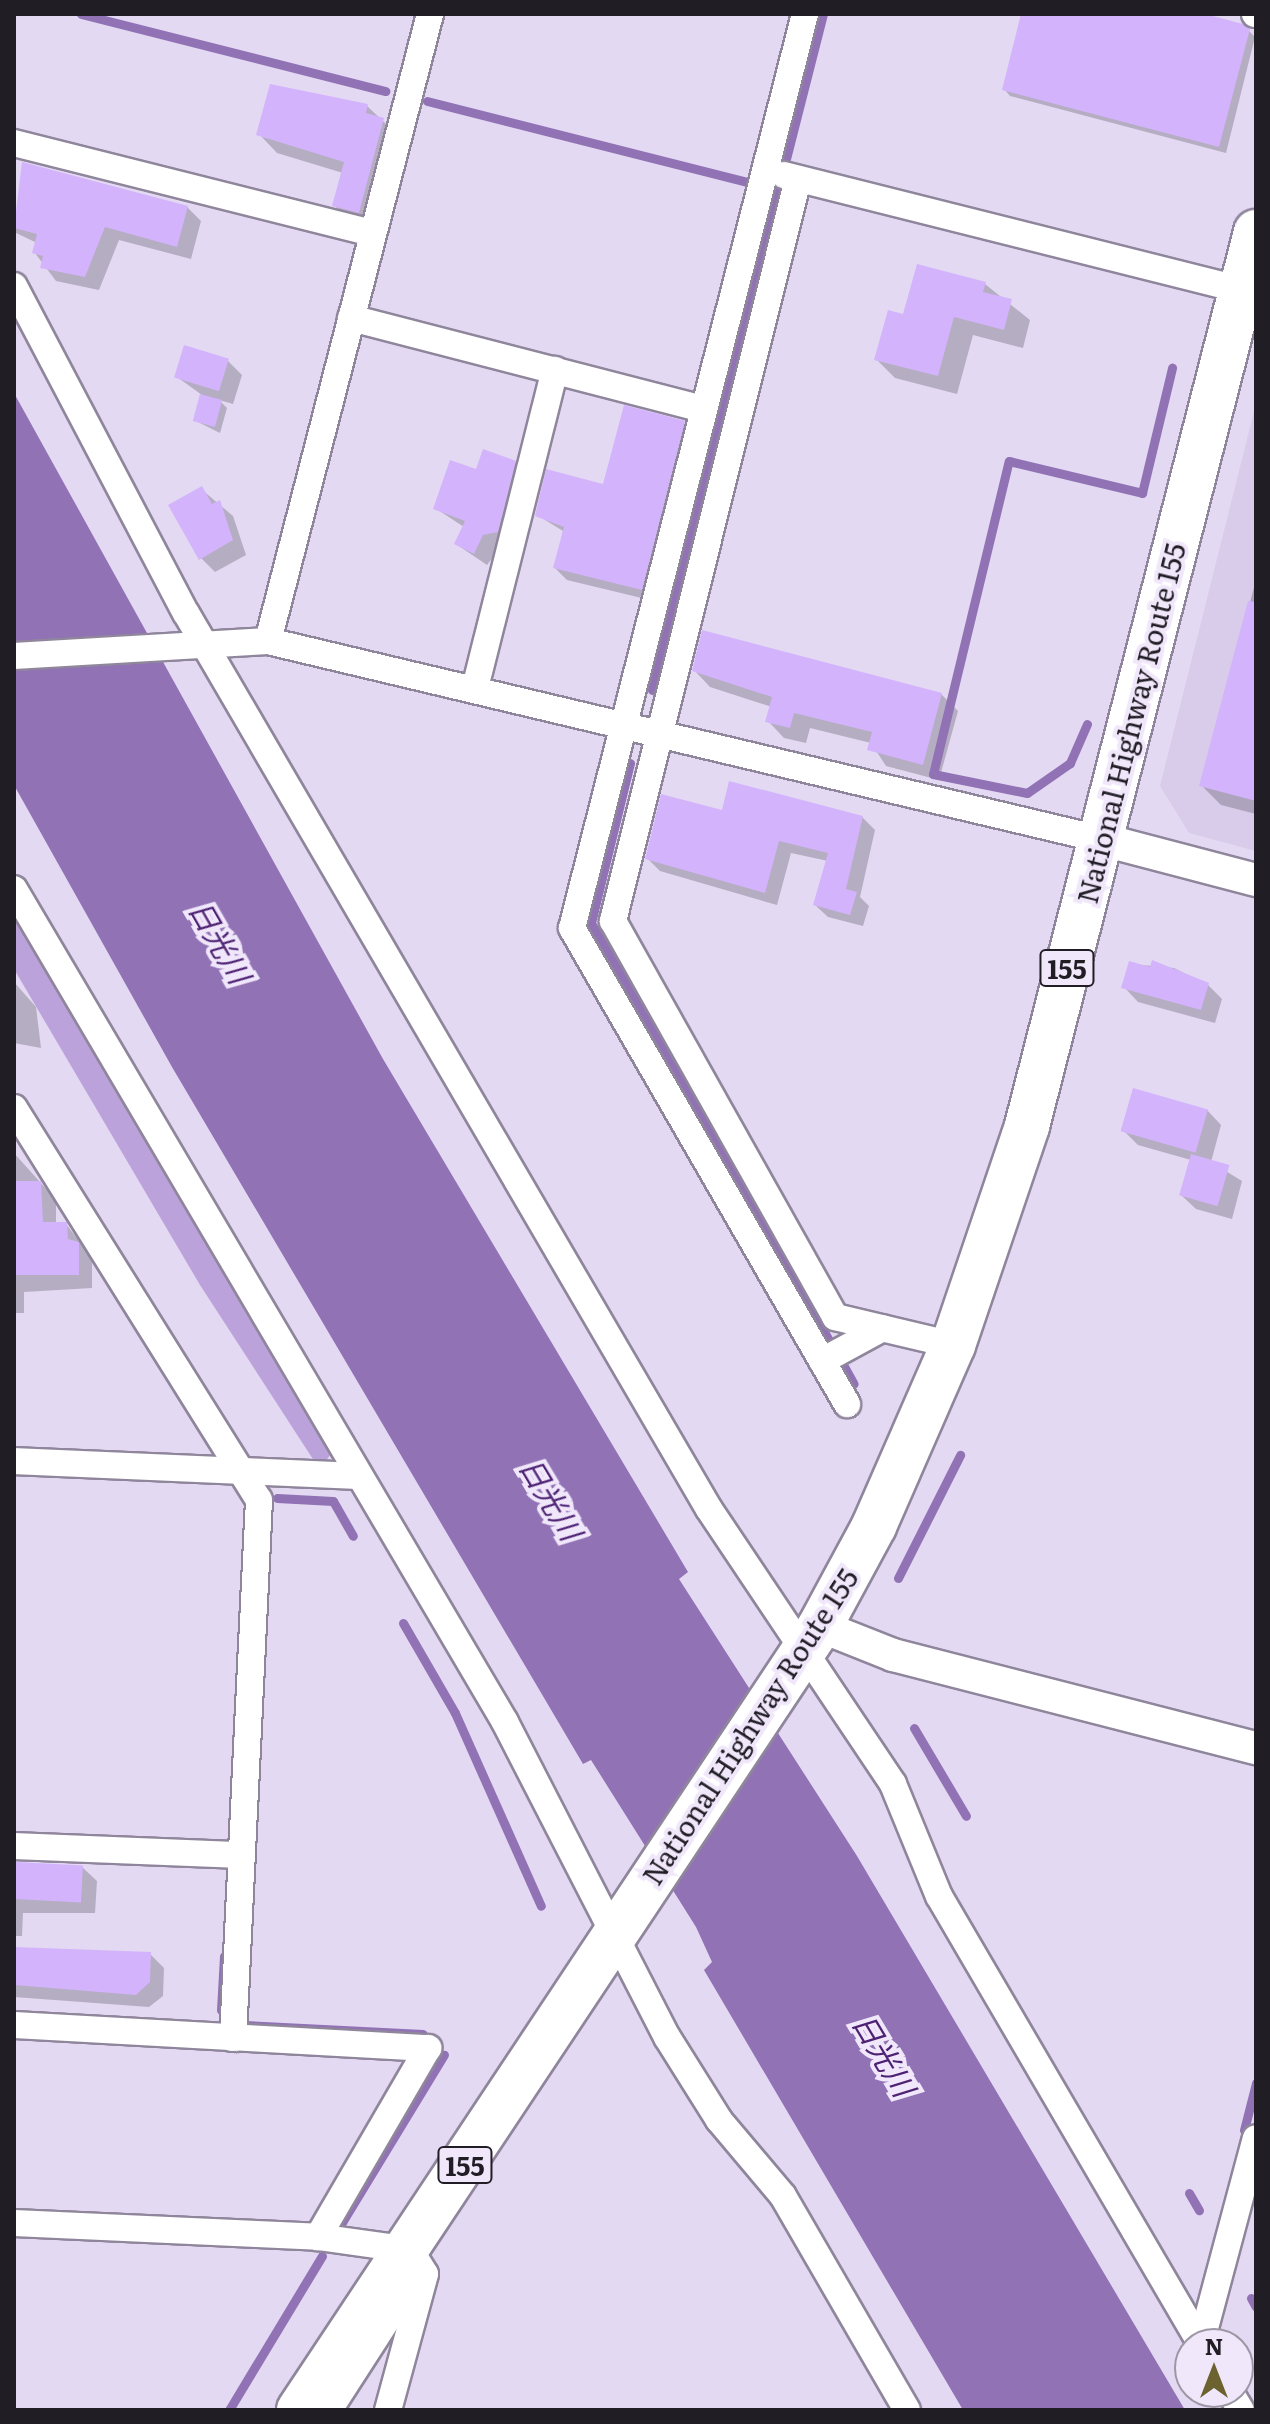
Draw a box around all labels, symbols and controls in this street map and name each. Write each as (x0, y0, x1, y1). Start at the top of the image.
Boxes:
street label: National Highway Route 155 (1069, 539, 1191, 907)
water label: 日光川 (183, 893, 259, 989)
road number: 155 (1039, 946, 1095, 990)
water label: 日光川 (513, 1450, 591, 1546)
street label: National Highway Route 155 (634, 1562, 864, 1890)
water label: 日光川 (846, 2006, 924, 2102)
road number: 155 (437, 2143, 493, 2187)
north arrow (1174, 2328, 1254, 2408)
text: N (1205, 2329, 1223, 2362)

